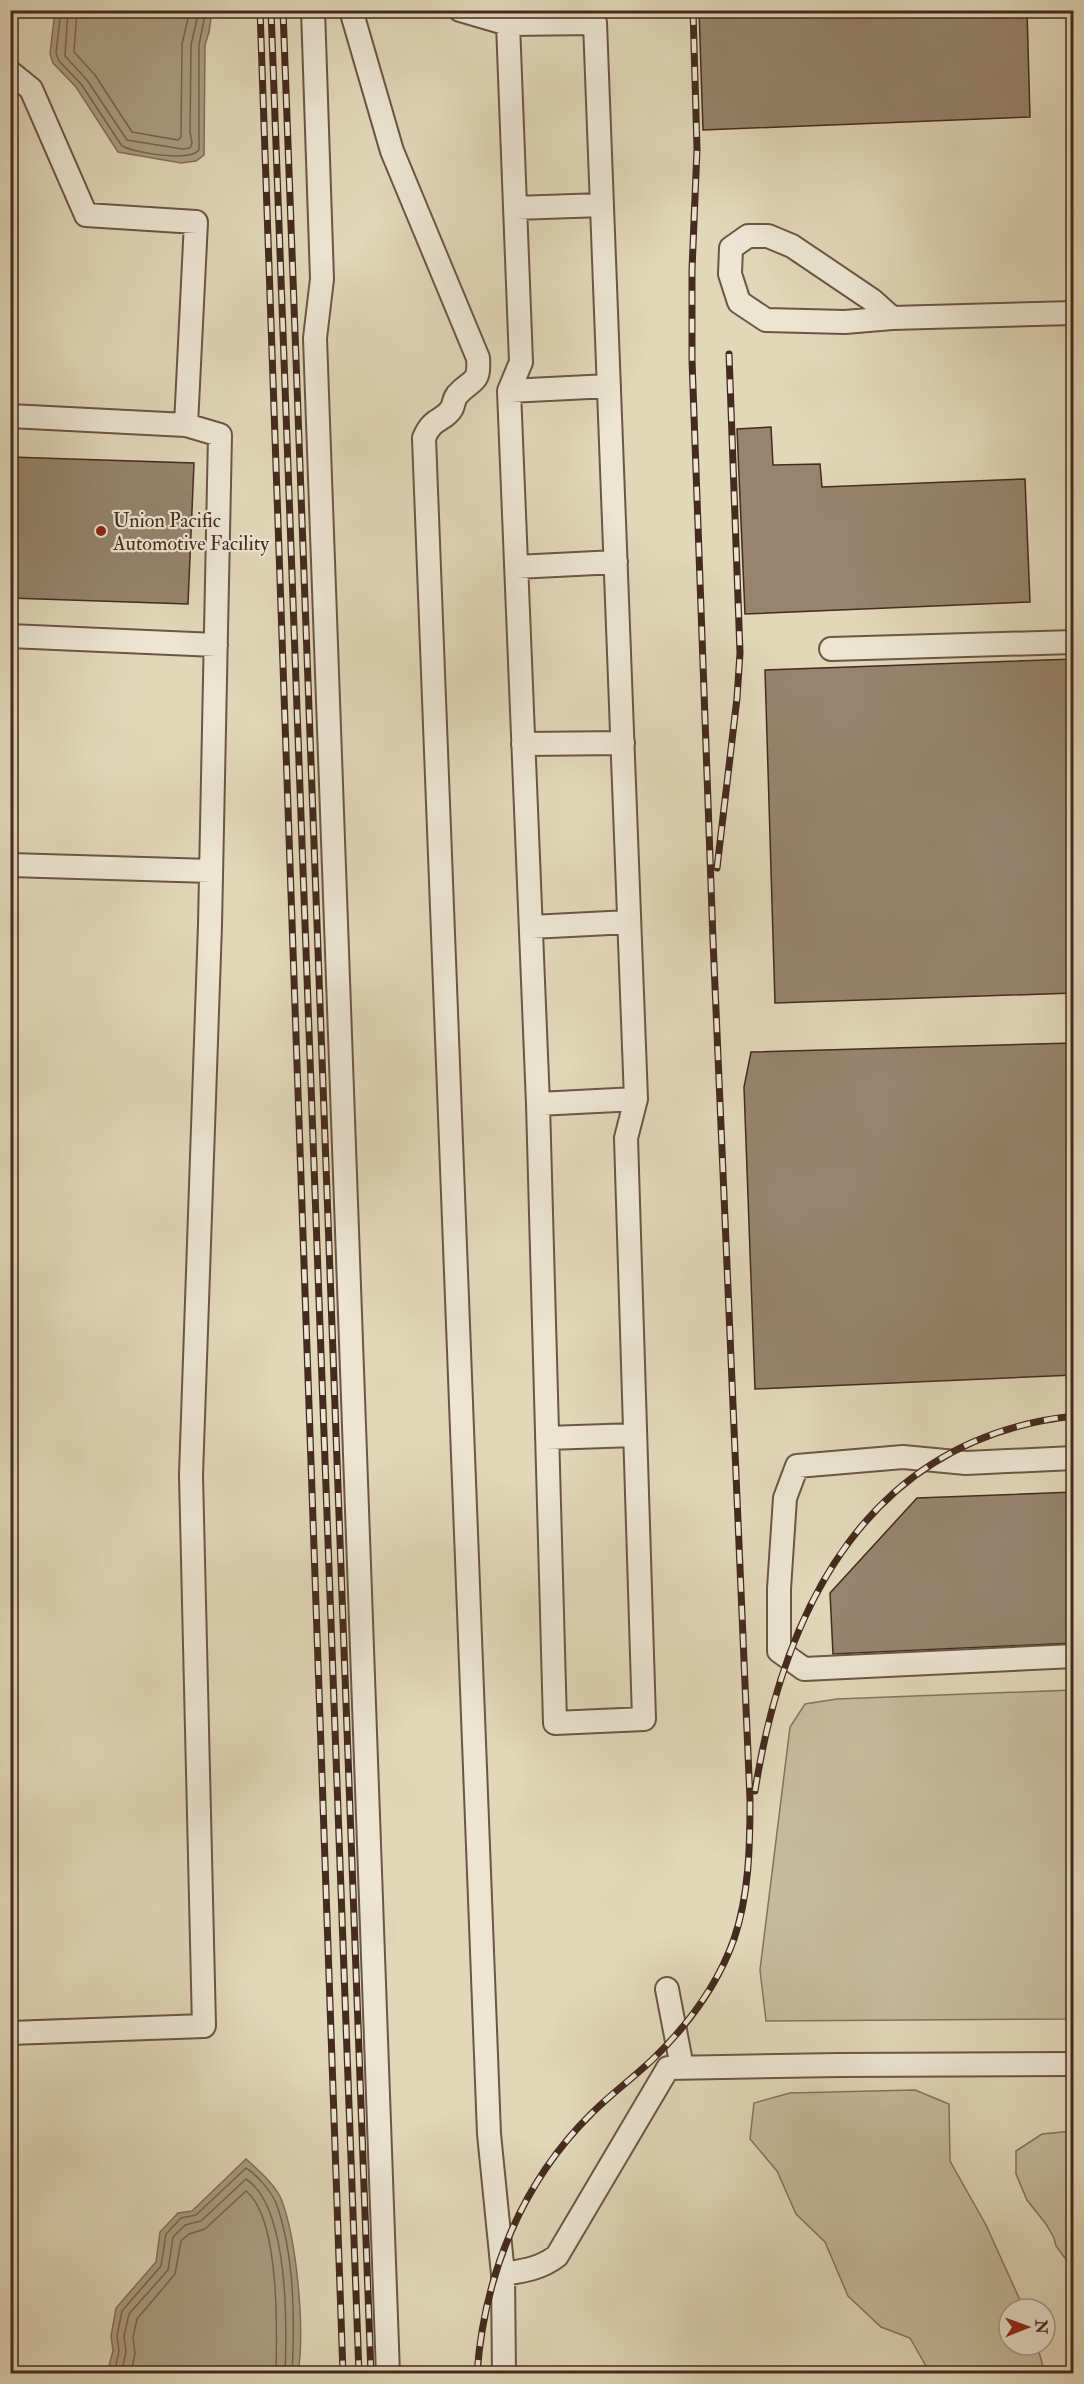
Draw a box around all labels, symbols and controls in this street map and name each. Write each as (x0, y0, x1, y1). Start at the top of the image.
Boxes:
place label: Union Pacific Automotive Facility (112, 508, 270, 556)
marker: Union Pacific Automotive Facility (94, 524, 108, 538)
north arrow (997, 2297, 1057, 2357)
text: N (1031, 2318, 1051, 2335)

